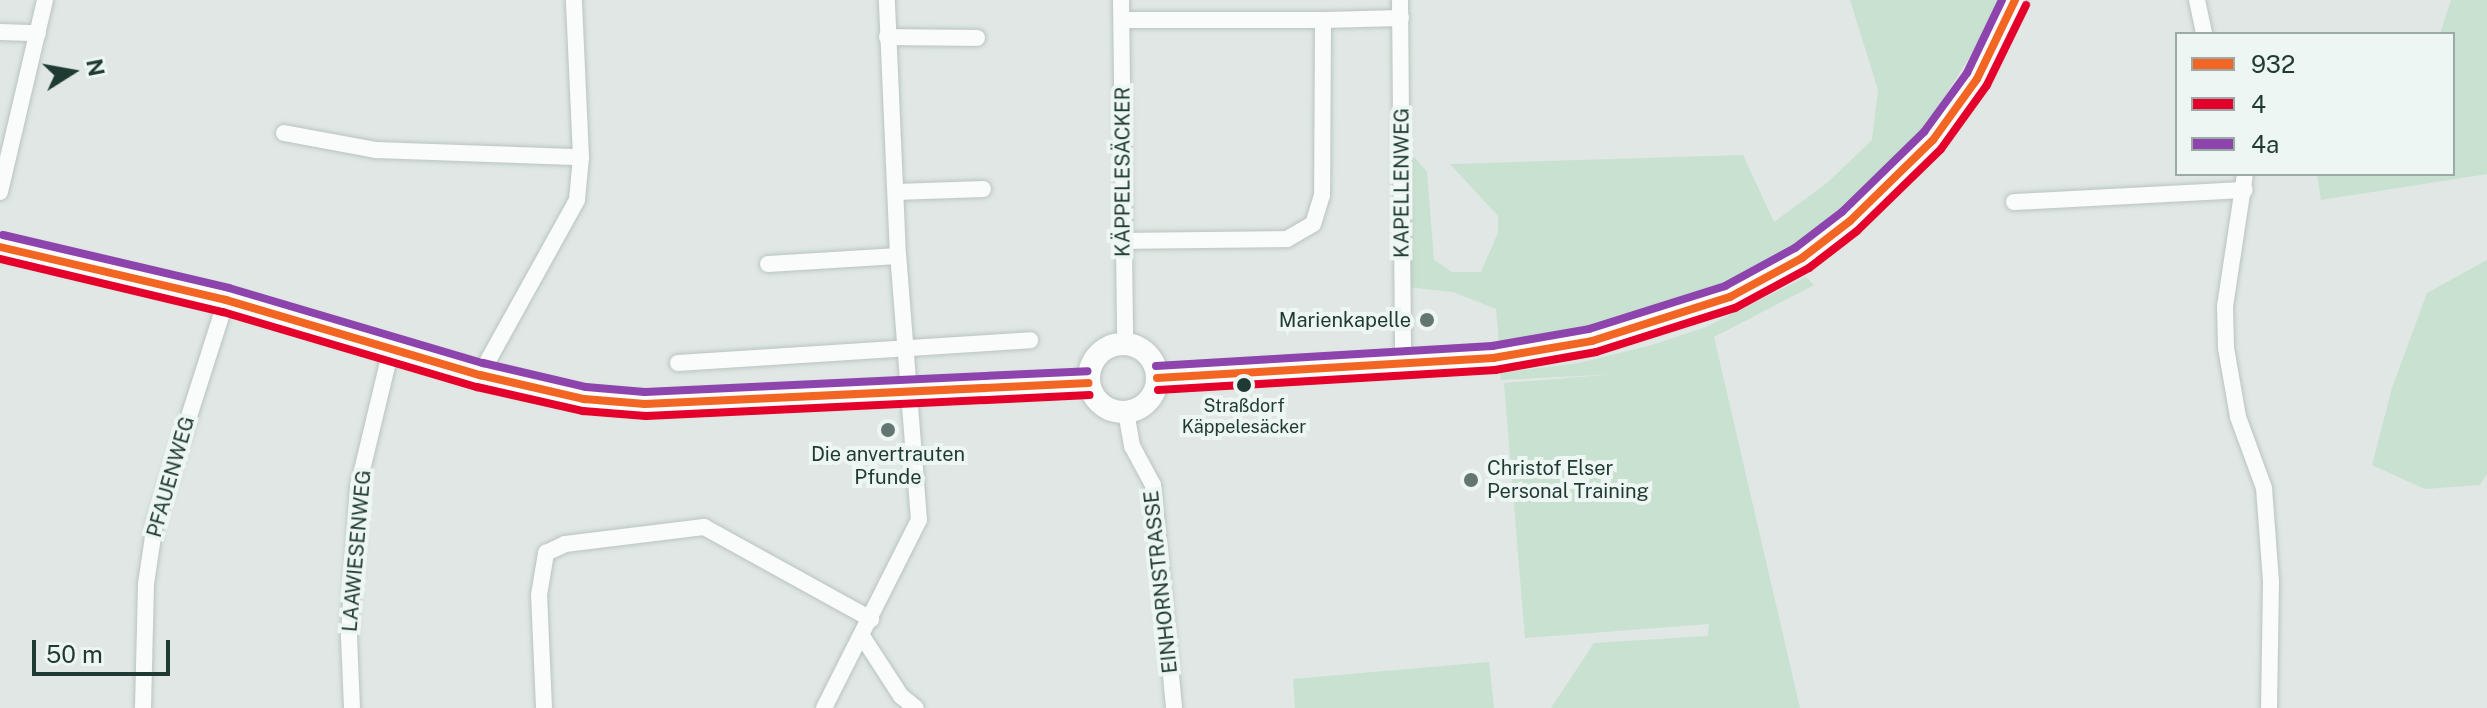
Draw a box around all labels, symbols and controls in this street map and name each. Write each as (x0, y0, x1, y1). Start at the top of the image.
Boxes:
north arrow (32, 32, 112, 112)
legend (2175, 32, 2455, 176)
text: 932 (2251, 50, 2295, 78)
text: N (81, 56, 110, 78)
street label: KÄPPELESÄCKER (1111, 87, 1135, 257)
text: 4 (2251, 90, 2266, 118)
street label: KAPELLENWEG (1390, 108, 1414, 258)
text: 4a (2251, 130, 2279, 158)
place label: Marienkapelle (1279, 308, 1411, 332)
marker: Marienkapelle (1418, 311, 1436, 329)
marker: Straßdorf Käppelesäcker (1236, 377, 1252, 393)
place label: Straßdorf Käppelesäcker (1182, 396, 1306, 438)
street label: PFAUENWEG (142, 414, 200, 540)
marker: Die anvertrauten Pfunde (879, 421, 897, 439)
place label: Die anvertrauten Pfunde (811, 442, 965, 489)
place label: Christof Elser Personal Training (1487, 456, 1649, 503)
street label: LAAWIESENWEG (338, 469, 376, 633)
marker: Christof Elser Personal Training (1462, 471, 1480, 489)
street label: EINHORNSTRASSE (1139, 489, 1183, 675)
scale bar (36, 624, 174, 674)
text: 50 m (46, 640, 103, 668)

